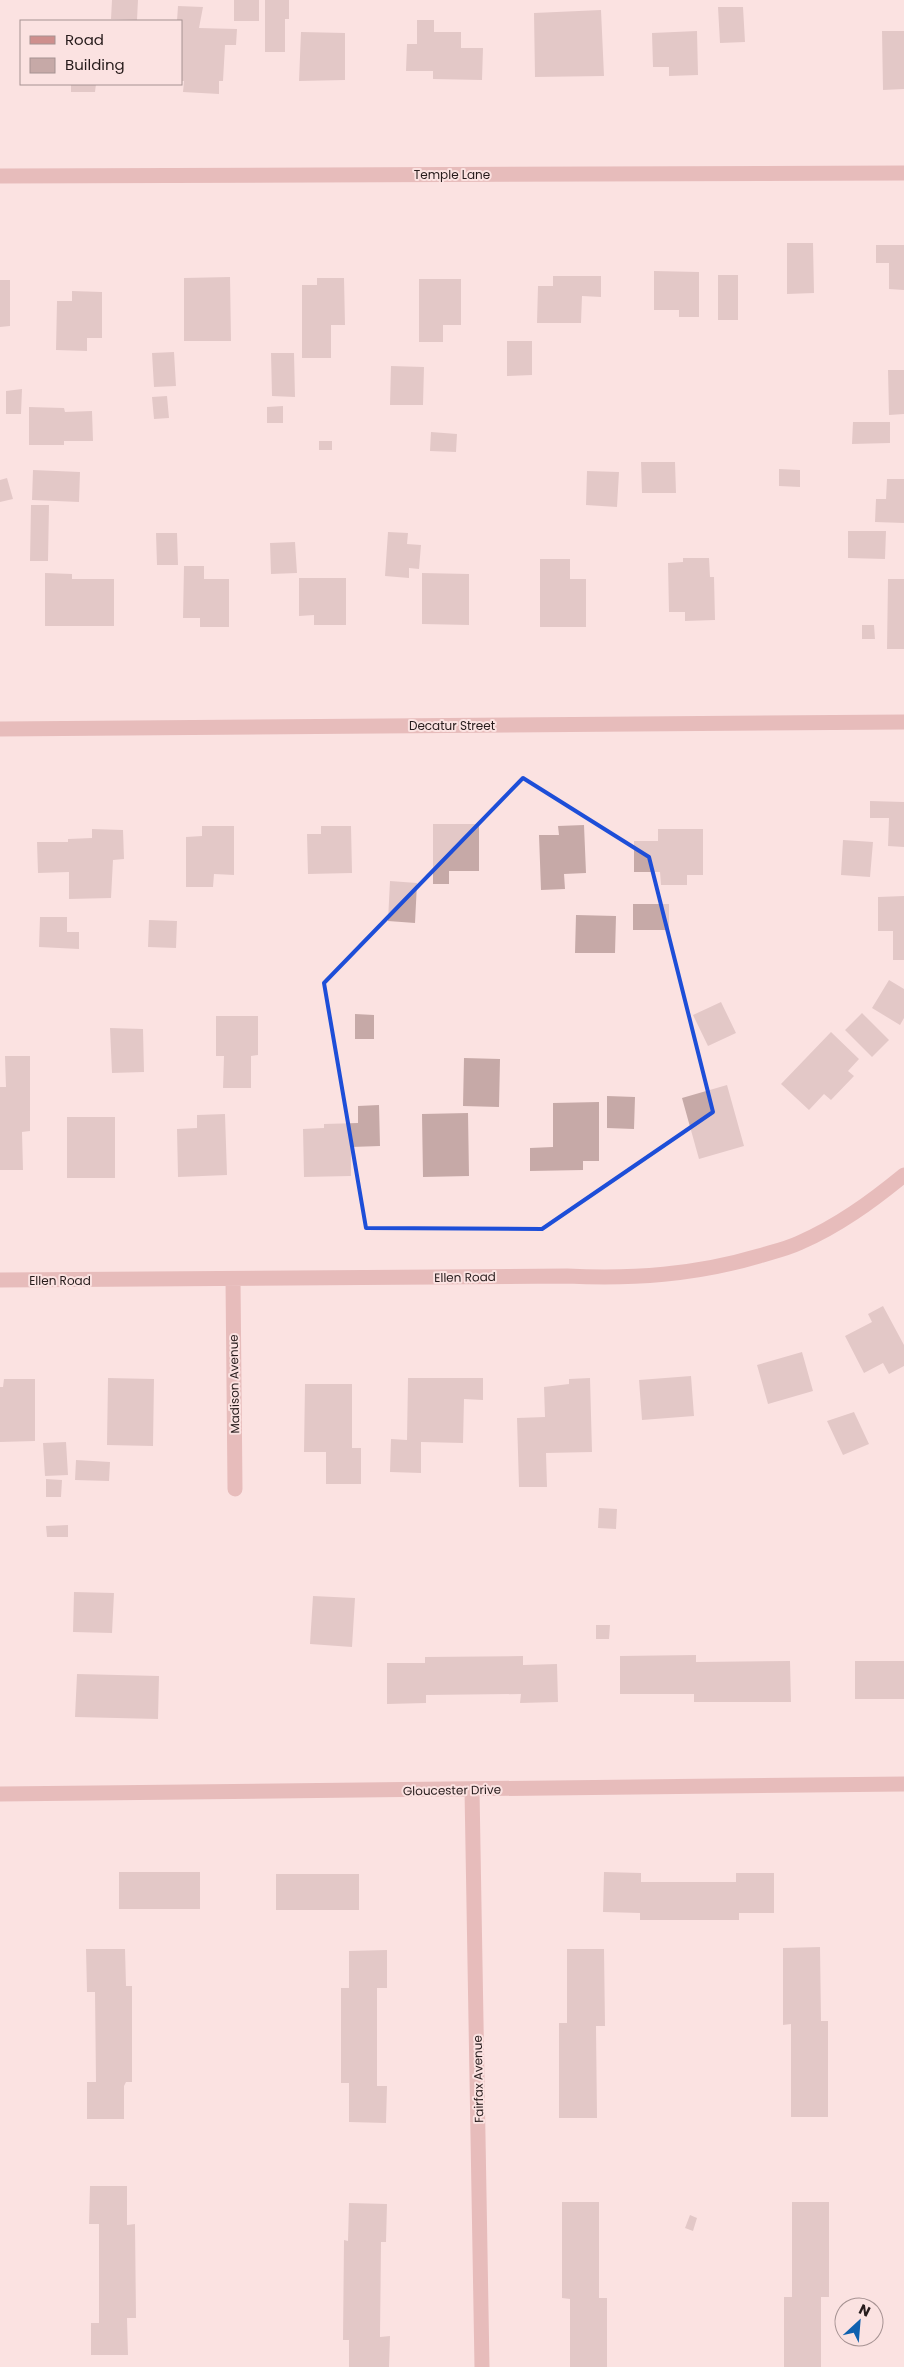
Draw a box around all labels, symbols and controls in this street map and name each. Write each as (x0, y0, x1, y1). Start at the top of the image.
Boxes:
legend (20, 20, 182, 85)
text: Road (65, 29, 104, 50)
text: Building (65, 54, 125, 75)
street label: Temple Lane (414, 166, 490, 183)
street label: Decatur Street (409, 717, 495, 734)
street label: Ellen Road (434, 1268, 496, 1286)
street label: Ellen Road (29, 1272, 91, 1289)
street label: Madison Avenue (225, 1334, 243, 1434)
street label: Gloucester Drive (403, 1781, 501, 1799)
street label: Fairfax Avenue (469, 2035, 487, 2123)
north arrow (834, 2297, 884, 2347)
text: N (856, 2299, 874, 2322)

